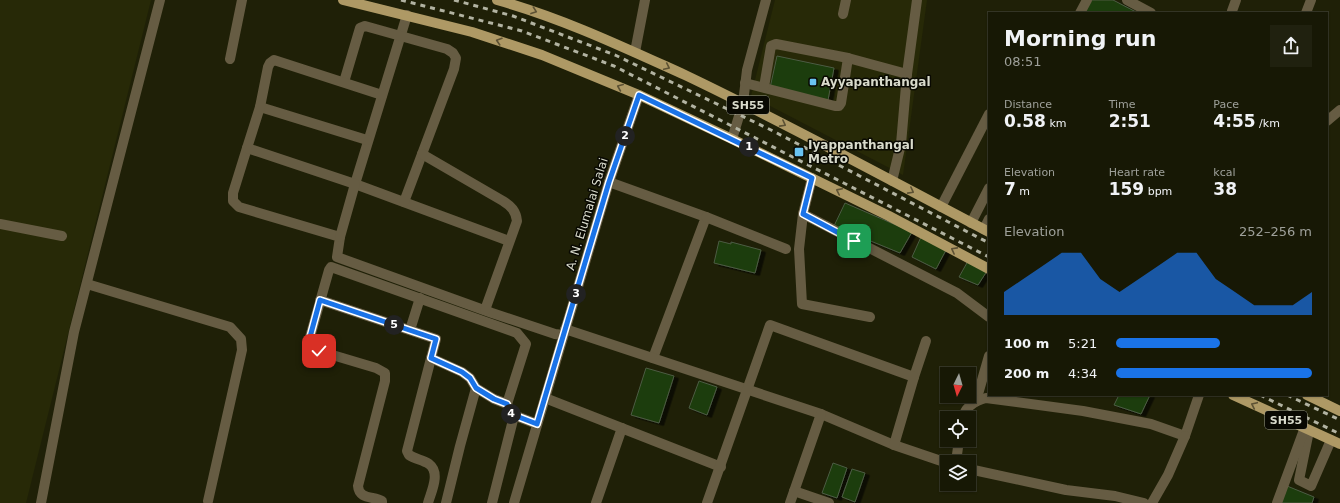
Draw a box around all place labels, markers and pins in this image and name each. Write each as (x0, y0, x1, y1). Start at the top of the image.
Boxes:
place label: Ayyapanthangal (821, 75, 931, 89)
marker: Ayyapanthangal (808, 77, 818, 87)
pin: 2 (615, 126, 635, 146)
pin: 1 (739, 137, 759, 157)
place label: Iyappanthangal Metro (808, 138, 914, 166)
marker: Iyappanthangal Metro (793, 146, 805, 158)
pin (837, 224, 871, 258)
pin: 3 (566, 284, 586, 304)
pin: 5 (384, 315, 404, 335)
pin (302, 334, 336, 368)
pin: 4 (501, 404, 521, 424)

